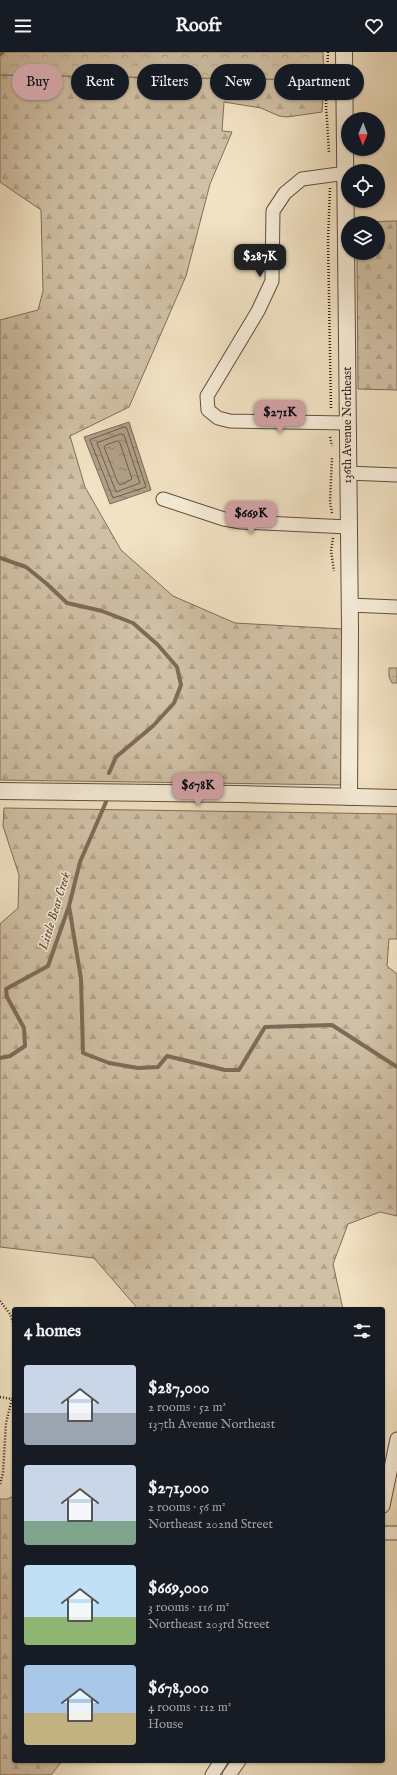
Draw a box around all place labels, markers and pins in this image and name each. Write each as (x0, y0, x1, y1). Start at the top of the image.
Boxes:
pin: $287K (232, 244, 288, 278)
pin: $271K (252, 400, 308, 434)
pin: $669K (223, 501, 279, 535)
pin: $678K (170, 773, 226, 807)

